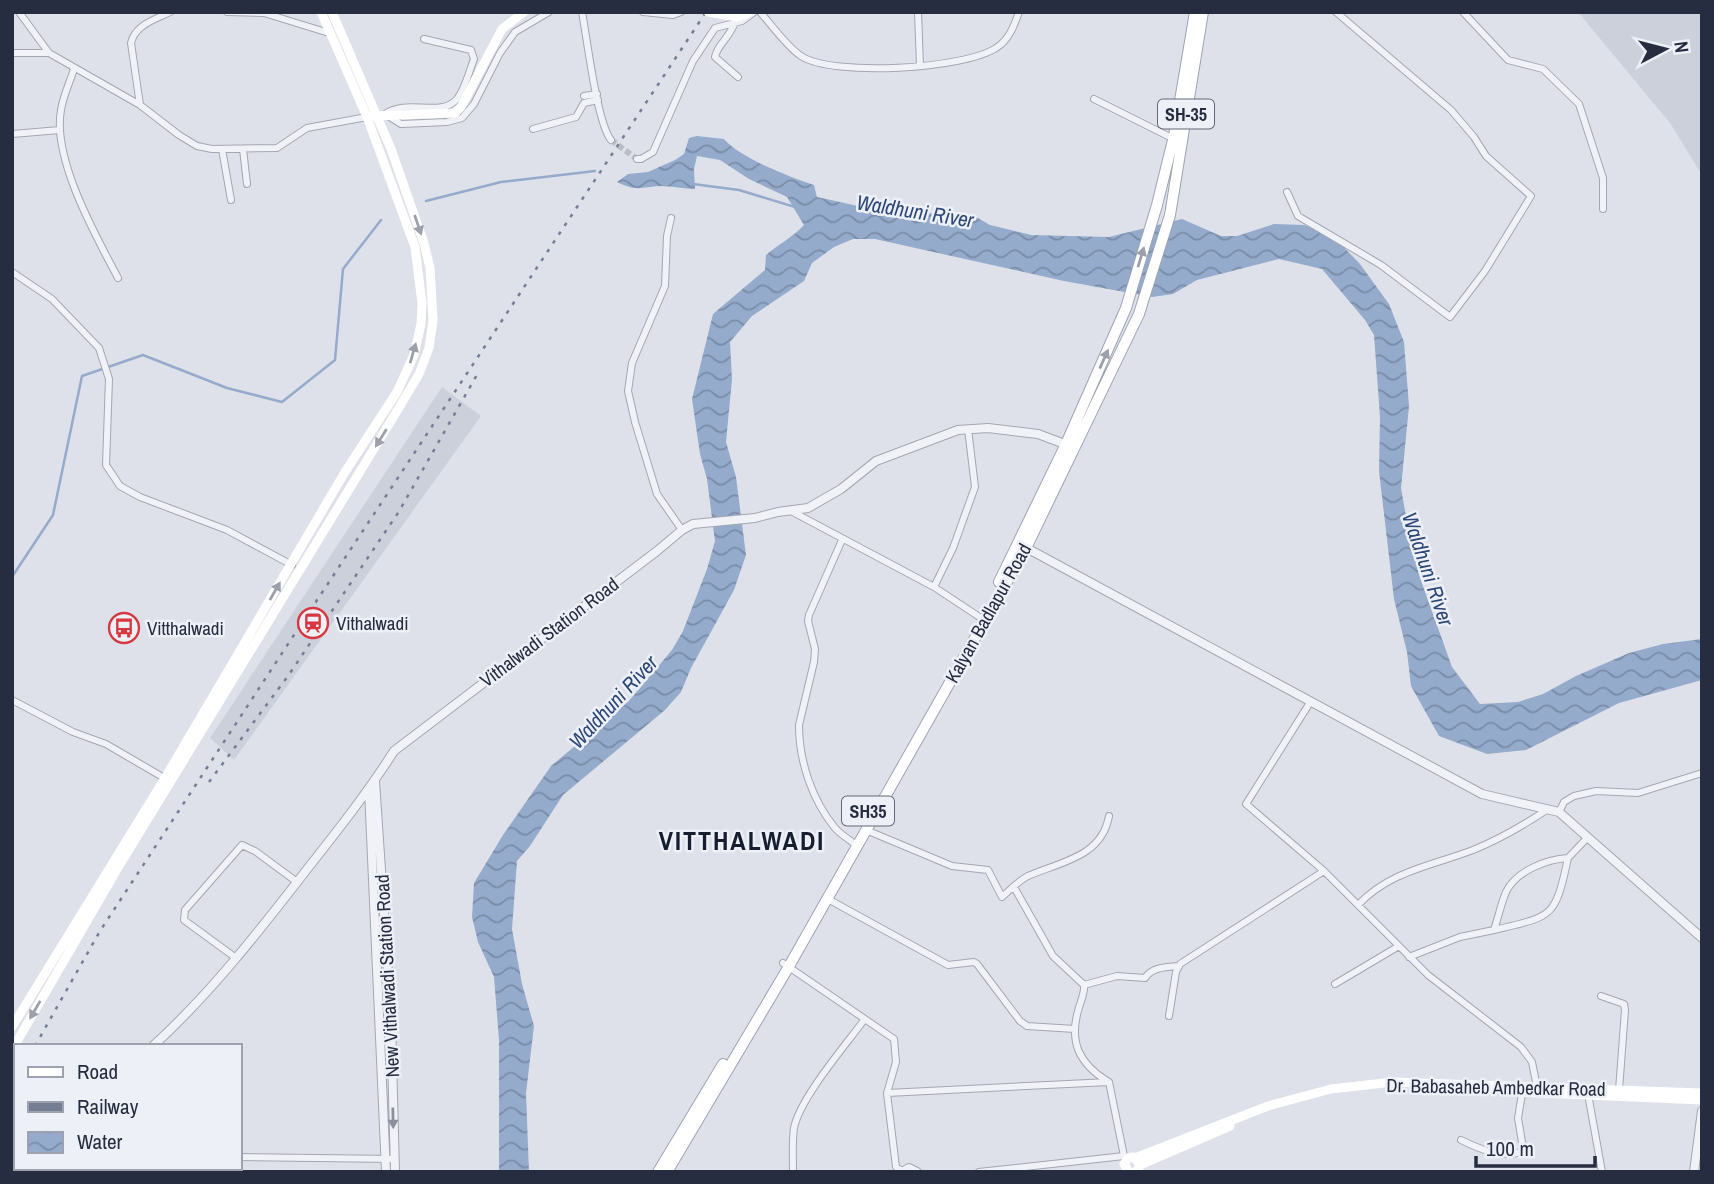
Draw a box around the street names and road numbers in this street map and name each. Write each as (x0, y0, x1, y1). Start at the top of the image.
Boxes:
road number: SH-35 (1158, 100, 1214, 128)
street label: Kalyan Badlapur Road (939, 539, 1037, 687)
street label: Vithalwadi Station Road (474, 571, 624, 693)
road number: SH35 (842, 796, 894, 826)
street label: New Vithalwadi Station Road (369, 874, 405, 1078)
street label: Dr. Babasaheb Ambedkar Road (1386, 1072, 1606, 1102)

